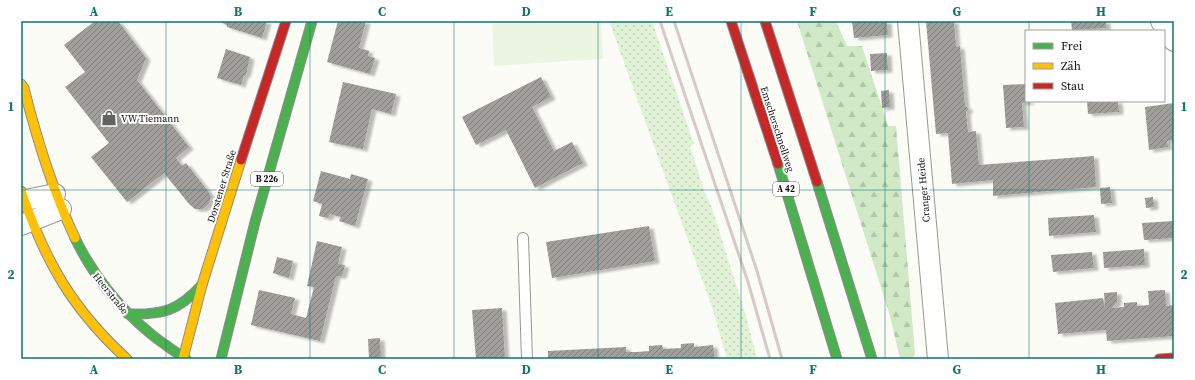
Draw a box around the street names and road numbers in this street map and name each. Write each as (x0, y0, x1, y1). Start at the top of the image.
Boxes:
street label: Emscherschnellweg (758, 85, 797, 174)
street label: Dorstener Straße (204, 148, 239, 224)
street label: Cranger Heide (914, 157, 933, 223)
road number: B 226 (251, 172, 283, 186)
road number: A 42 (773, 182, 799, 196)
street label: Heerstraße (90, 270, 131, 317)

